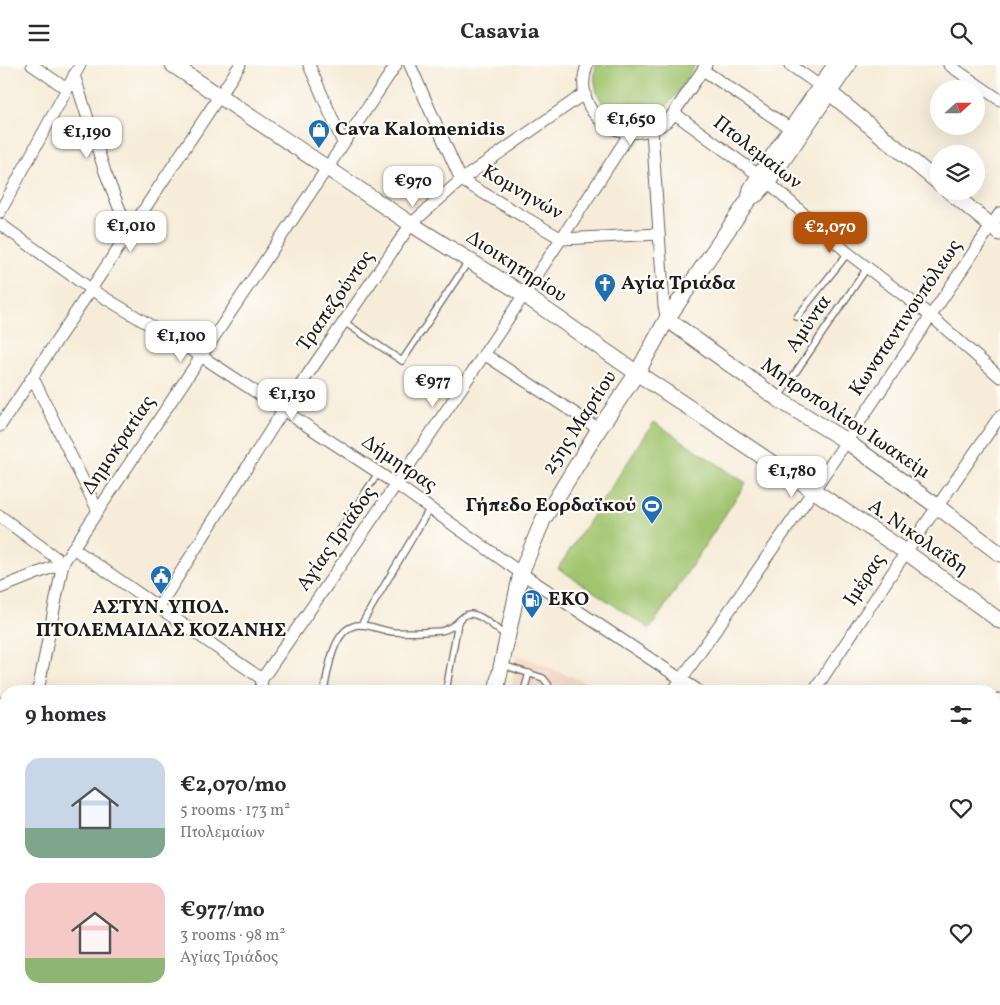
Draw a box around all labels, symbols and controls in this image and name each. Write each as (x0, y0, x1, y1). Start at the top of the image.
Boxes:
text: Casavia (460, 17, 540, 48)
icon: menu (25, 19, 53, 47)
icon: search (947, 19, 975, 47)
north arrow (930, 80, 985, 135)
map controls (930, 80, 985, 200)
pin: €1,650 (590, 103, 672, 146)
text: €1,650 (606, 109, 656, 131)
street label: Πτολεμαίων (707, 109, 808, 197)
place label: Cava Kalomenidis (335, 116, 505, 144)
pin: €1,190 (46, 117, 128, 159)
shop icon: Cava Kalomenidis (307, 118, 331, 149)
text: €1,190 (63, 122, 111, 144)
button: layers (930, 145, 985, 200)
street label: Κομνηνών (476, 159, 568, 228)
pin: €970 (383, 165, 443, 208)
text: €970 (394, 171, 432, 193)
pin: €1,010 (90, 211, 172, 253)
pin: €2,070 (789, 211, 871, 254)
text: €1,010 (107, 216, 156, 238)
text: €2,070 (804, 217, 856, 239)
street label: Διοικητηρίου (460, 224, 572, 310)
street label: Κωνσταντινουπόλεως (843, 234, 969, 402)
street label: Τραπεζούντος (291, 245, 381, 357)
place label: Αγία Τριάδα (621, 270, 736, 298)
church icon: Αγία Τριάδα (593, 272, 617, 303)
street label: Αμύντα (779, 290, 839, 358)
pin: €1,100 (140, 321, 222, 363)
text: €1,100 (156, 326, 206, 348)
street label: Μητροπολίτου Ιωακείμ (755, 352, 935, 486)
pin: €977 (403, 365, 463, 408)
street label: 25ης Μαρτίου (536, 365, 624, 481)
text: €977 (415, 371, 451, 393)
pin: €1,130 (251, 379, 333, 421)
text: €1,130 (268, 384, 316, 406)
street label: Δημοκρατίας (75, 390, 163, 500)
street label: Δήμητρας (356, 428, 442, 500)
pin: €1,780 (751, 455, 833, 498)
text: €1,780 (768, 461, 816, 483)
street label: Αγίας Τριάδος (290, 481, 384, 597)
place label: Γήπεδο Εορδαϊκού (466, 492, 636, 520)
street label: Α. Νικολαΐδη (862, 493, 974, 583)
sports icon: Γήπεδο Εορδαϊκού (640, 494, 664, 525)
street label: Ιμέρας (838, 548, 892, 612)
public building icon: ΑΣΤΥΝ. ΥΠΟΔ. ΠΤΟΛΕΜΑΙΔΑΣ ΚΟΖΑΝΗΣ (149, 564, 173, 595)
place label: EKO (548, 586, 589, 614)
fuel station icon: EKO (520, 588, 544, 619)
place label: ΑΣΤΥΝ. ΥΠΟΔ. ΠΤΟΛΕΜΑΙΔΑΣ ΚΟΖΑΝΗΣ (36, 594, 286, 645)
text: 9 homes (25, 701, 106, 730)
icon: filters (947, 701, 975, 729)
text: €2,070/mo (180, 771, 286, 800)
icon: home (65, 778, 125, 838)
icon: heart (947, 794, 975, 822)
text: 5 rooms · 173 m² (180, 800, 290, 822)
text: Πτολεμαίων (180, 822, 265, 844)
text: €977/mo (180, 896, 265, 925)
icon: home (65, 903, 125, 963)
icon: heart (947, 919, 975, 947)
text: 3 rooms · 98 m² (180, 925, 285, 947)
text: Αγίας Τριάδος (180, 947, 278, 969)

